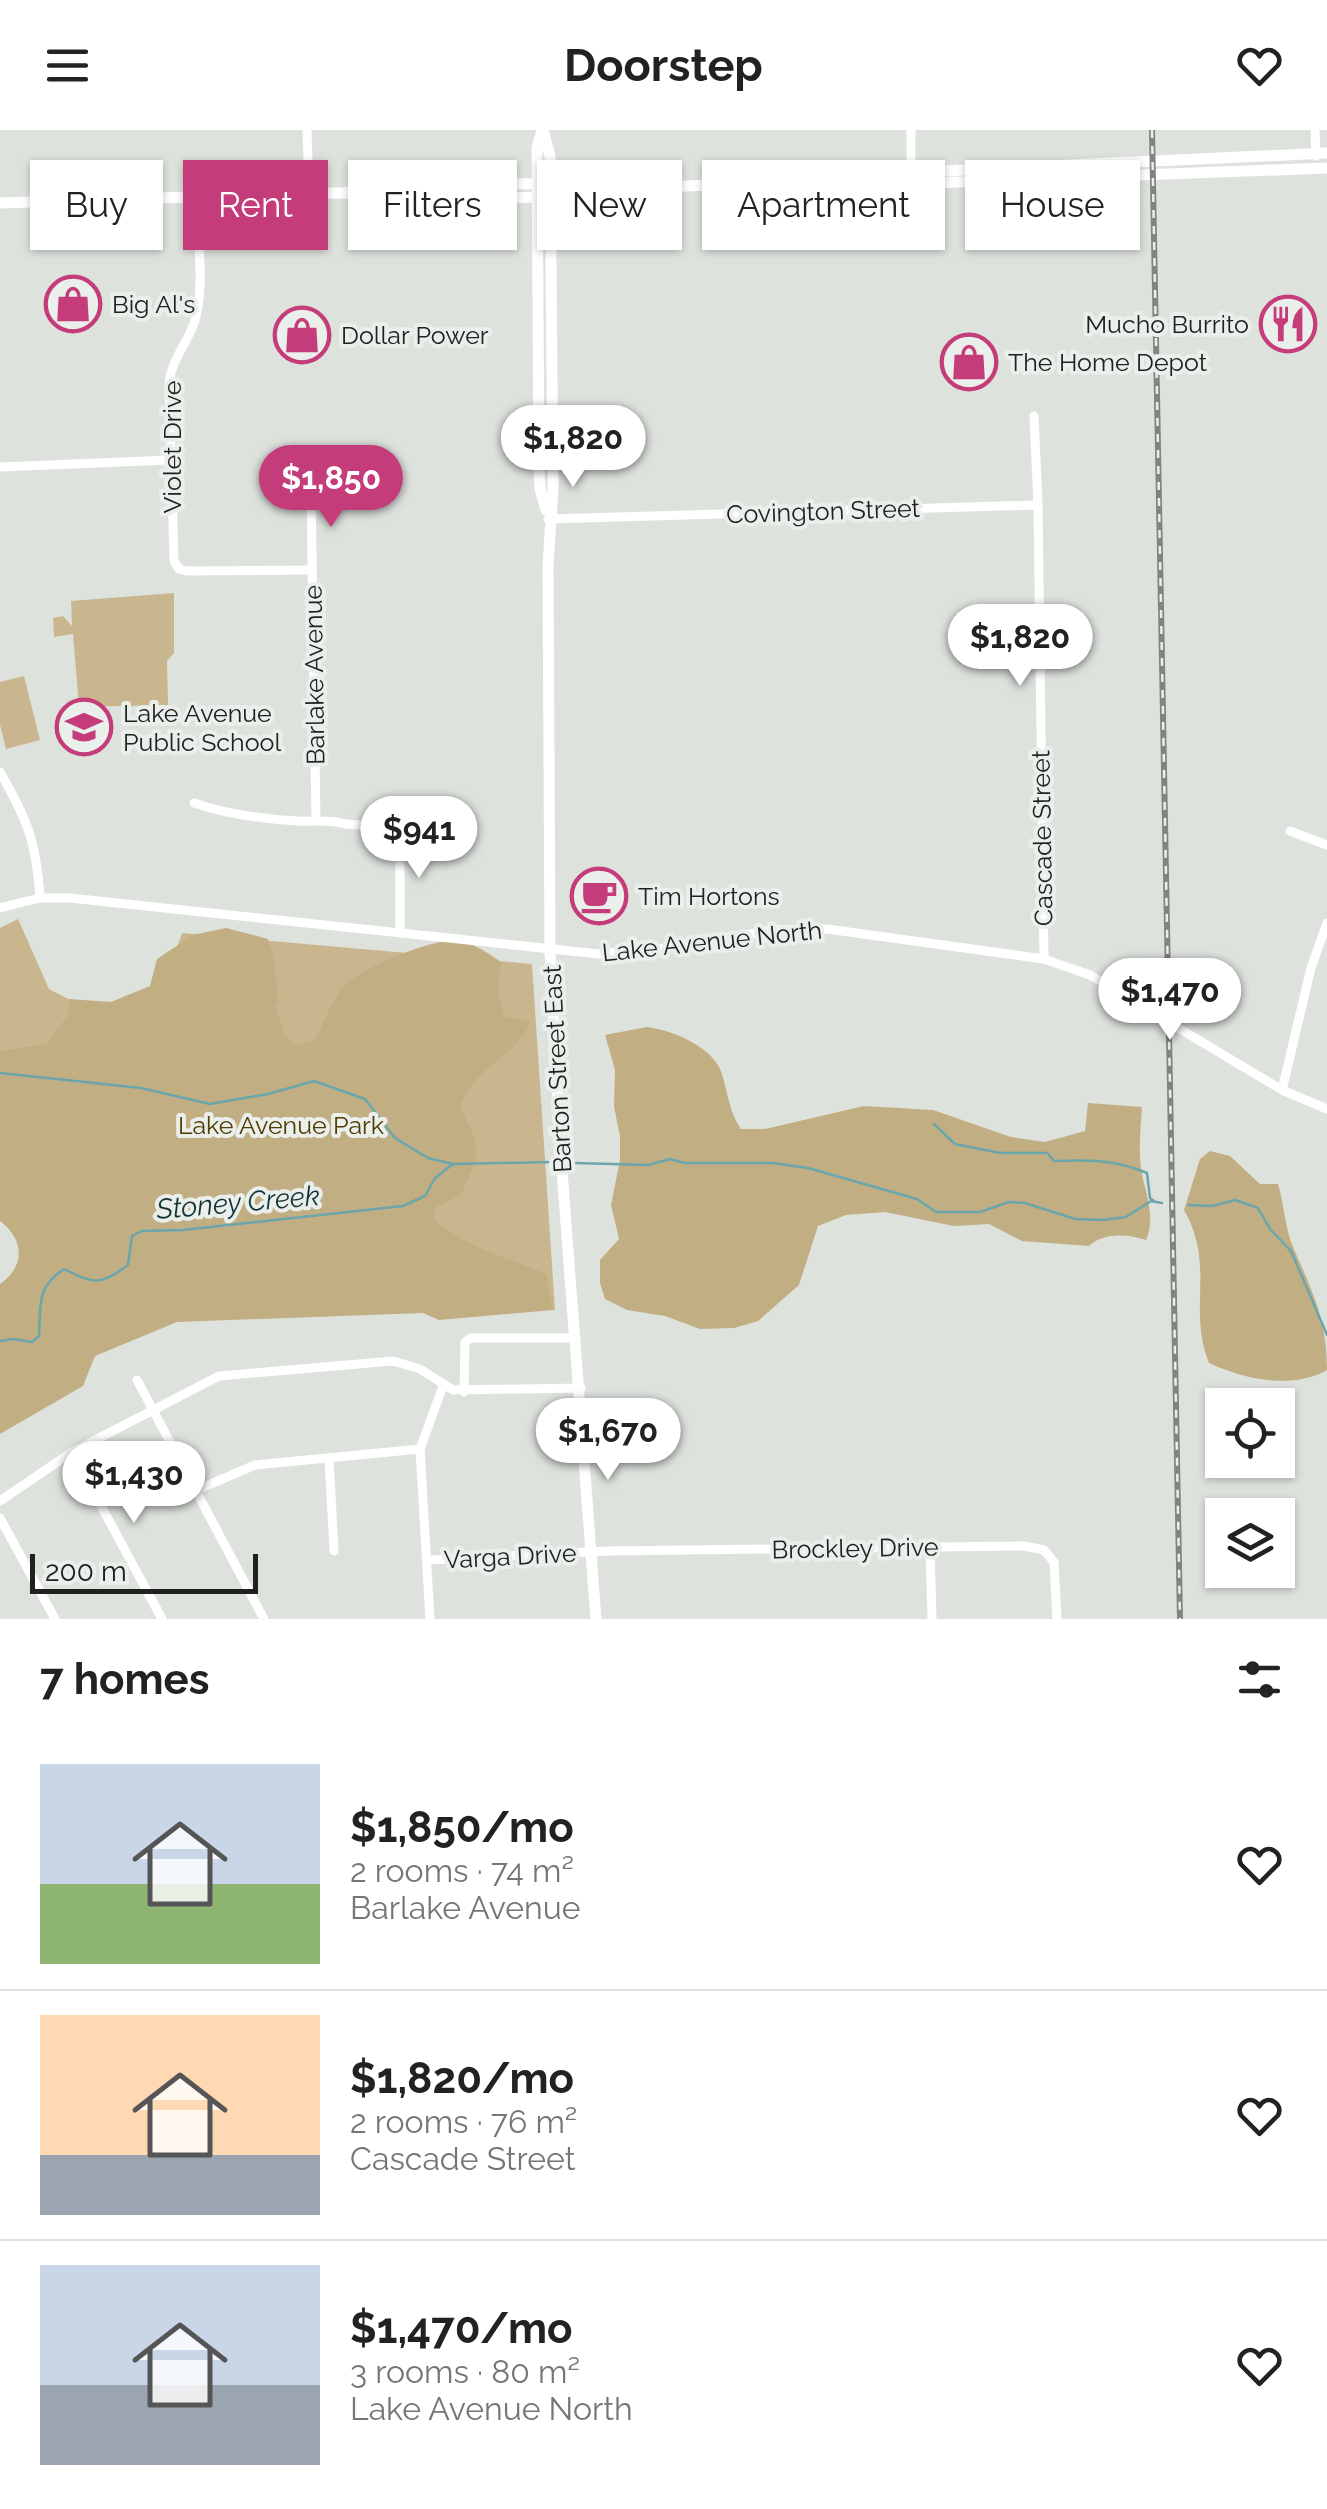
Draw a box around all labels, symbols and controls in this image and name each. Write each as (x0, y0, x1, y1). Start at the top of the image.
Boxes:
icon: menu (40, 38, 95, 93)
icon: heart (1232, 38, 1287, 93)
text: Doorstep (564, 39, 763, 92)
chip: Buy (30, 160, 163, 250)
chip: Rent (183, 160, 328, 250)
chip: Filters (348, 160, 517, 250)
chip: New (537, 160, 682, 250)
chip: Apartment (702, 160, 945, 250)
chip: House (965, 160, 1140, 250)
shop icon: Big Al's (43, 274, 103, 334)
place label: Big Al's (112, 289, 195, 319)
restaurant icon: Mucho Burrito (1258, 294, 1318, 354)
shop icon: Dollar Power (272, 305, 332, 365)
place label: Mucho Burrito (1085, 309, 1249, 339)
place label: Dollar Power (341, 320, 489, 350)
shop icon: The Home Depot (939, 332, 999, 392)
place label: The Home Depot (1008, 347, 1208, 377)
street label: Violet Drive (157, 380, 187, 514)
pin: $1,820 (492, 405, 654, 490)
text: $1,820 (523, 419, 623, 456)
pin: $1,850 (250, 445, 412, 530)
text: $1,850 (281, 459, 381, 496)
street label: Covington Street (726, 493, 921, 529)
street label: Barlake Avenue (297, 585, 331, 765)
pin: $1,820 (939, 604, 1101, 689)
text: $1,820 (970, 618, 1070, 655)
school or university icon: Lake Avenue Public School (54, 697, 114, 757)
place label: Lake Avenue Public School (123, 698, 281, 757)
street label: Cascade Street (1025, 749, 1059, 926)
pin: $941 (360, 796, 478, 881)
text: $941 (382, 810, 456, 847)
cafe icon: Tim Hortons (569, 866, 629, 926)
place label: Tim Hortons (638, 881, 780, 911)
street label: Lake Avenue North (601, 915, 823, 967)
pin: $1,470 (1089, 958, 1251, 1043)
street label: Barton Street East (537, 964, 577, 1174)
text: $1,470 (1120, 972, 1220, 1009)
park label: Lake Avenue Park (178, 1110, 385, 1140)
water label: Stoney Creek (154, 1179, 321, 1226)
map controls (1205, 1388, 1295, 1588)
button: locate (1205, 1388, 1295, 1478)
pin: $1,670 (527, 1398, 689, 1483)
text: $1,670 (558, 1412, 658, 1449)
pin: $1,430 (53, 1441, 215, 1526)
text: $1,430 (84, 1455, 184, 1492)
button: layers (1205, 1498, 1295, 1588)
street label: Brockley Drive (771, 1532, 939, 1564)
street label: Varga Drive (443, 1538, 577, 1574)
scale bar (30, 1549, 258, 1594)
text: 200 m (45, 1555, 127, 1588)
icon: filters (1232, 1652, 1287, 1707)
text: 7 homes (40, 1655, 209, 1704)
text: $1,850/mo (350, 1803, 574, 1852)
icon: home (120, 1804, 240, 1924)
icon: heart (1232, 1837, 1287, 1892)
text: 2 rooms · 74 m² (350, 1852, 574, 1889)
text: Barlake Avenue (350, 1889, 580, 1926)
text: $1,820/mo (350, 2054, 574, 2103)
icon: home (120, 2055, 240, 2175)
icon: heart (1232, 2088, 1287, 2143)
text: 2 rooms · 76 m² (350, 2103, 577, 2140)
text: Cascade Street (350, 2140, 575, 2177)
text: $1,470/mo (350, 2304, 573, 2353)
icon: home (120, 2305, 240, 2425)
icon: heart (1232, 2338, 1287, 2393)
text: 3 rooms · 80 m² (350, 2353, 580, 2390)
text: Lake Avenue North (350, 2390, 633, 2427)

